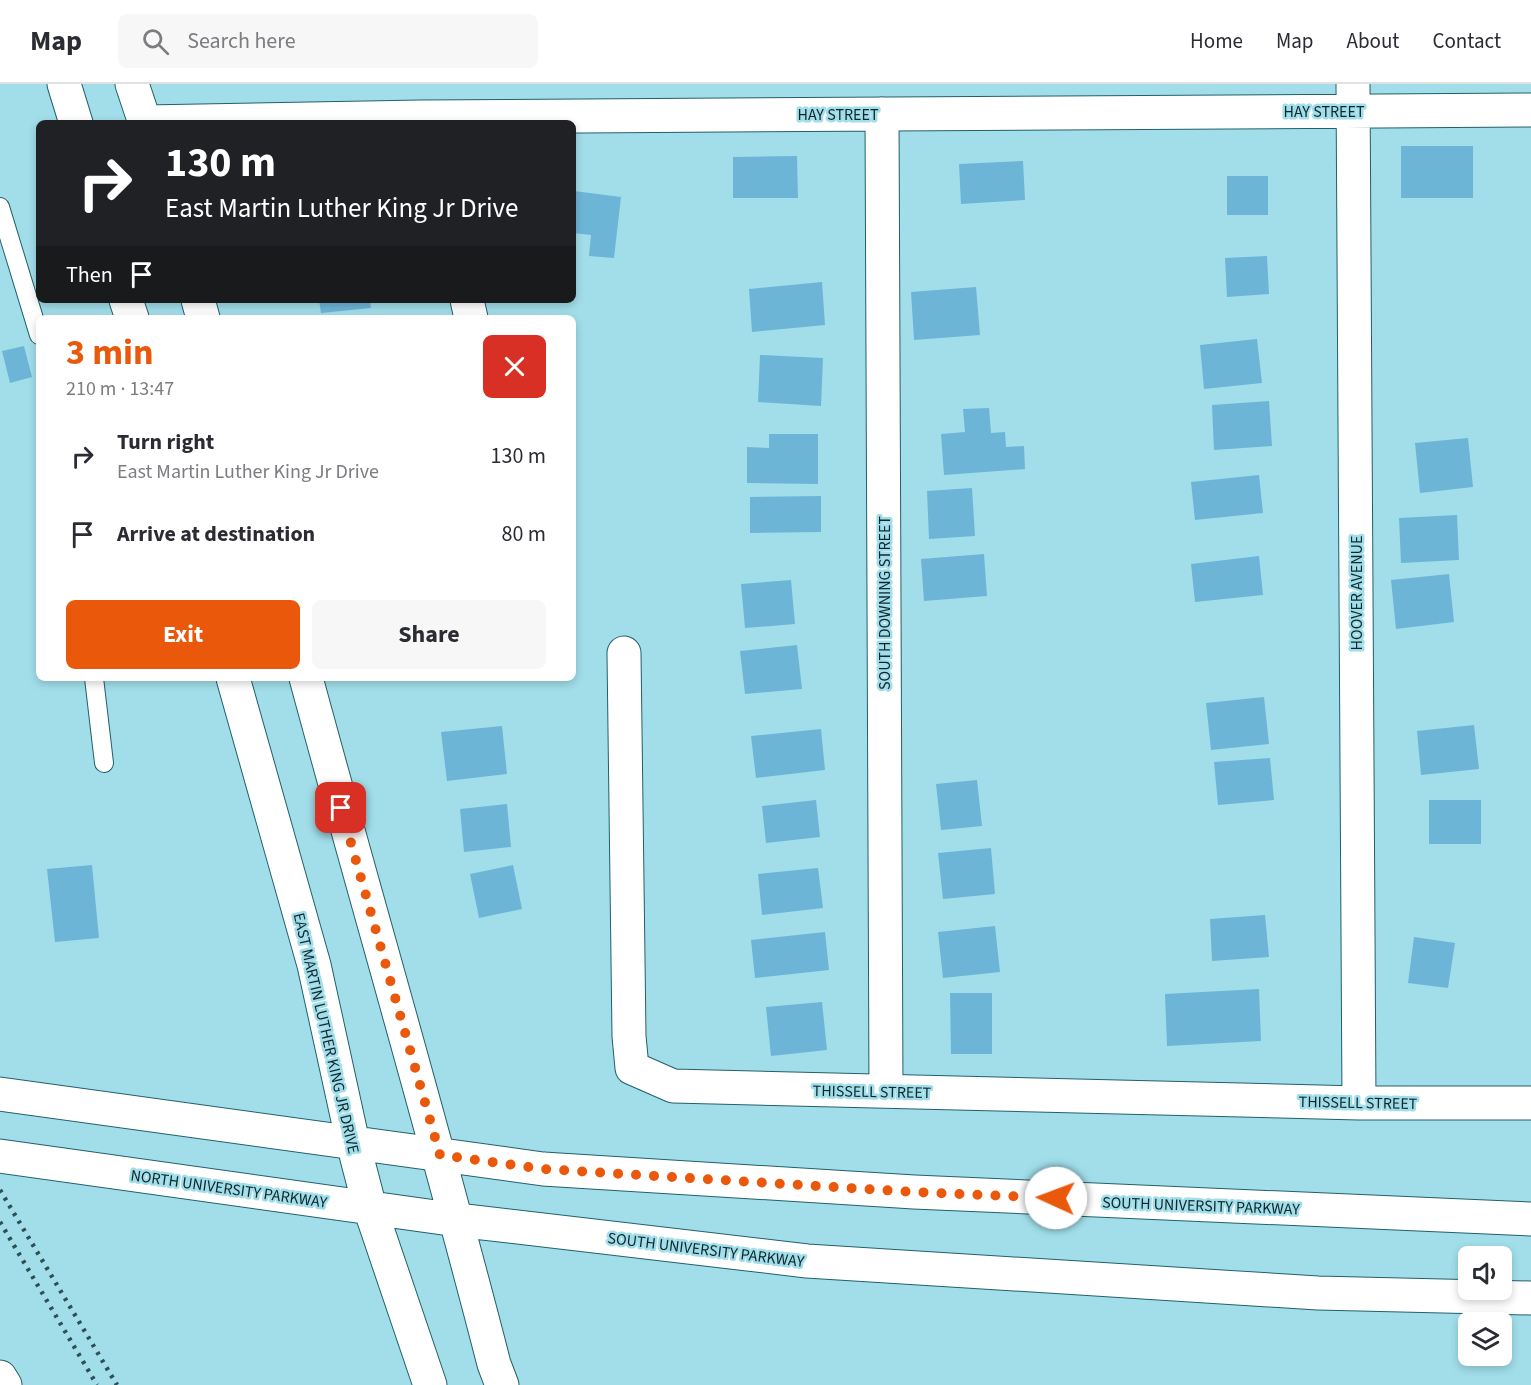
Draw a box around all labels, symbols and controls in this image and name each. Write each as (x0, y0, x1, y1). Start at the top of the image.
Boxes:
search box (118, 14, 538, 68)
text: Map (30, 21, 82, 61)
icon: search (139, 25, 172, 58)
text: Search here (187, 25, 296, 57)
text: Home (1190, 26, 1243, 56)
text: Map (1276, 26, 1314, 56)
text: About (1347, 26, 1399, 56)
text: Contact (1432, 26, 1501, 56)
street label: HAY STREET (1283, 101, 1365, 123)
street label: HAY STREET (797, 104, 879, 126)
text: 130 m (165, 133, 276, 193)
icon: right (66, 144, 144, 222)
text: East Martin Luther King Jr Drive (165, 189, 518, 228)
icon: arrive (125, 258, 158, 291)
text: Then (66, 259, 113, 291)
text: 3 min (66, 327, 154, 378)
button: close (483, 335, 546, 398)
text: 210 m · 13:47 (66, 375, 174, 403)
text: Turn right (117, 426, 214, 458)
icon: right (66, 440, 99, 473)
text: 130 m (491, 440, 546, 472)
text: East Martin Luther King Jr Drive (117, 458, 379, 486)
street label: SOUTH DOWNING STREET (874, 516, 896, 690)
icon: arrive (66, 518, 99, 551)
text: Arrive at destination (117, 518, 315, 550)
text: 80 m (501, 518, 546, 550)
street label: HOOVER AVENUE (1346, 536, 1368, 650)
button: Exit (66, 600, 300, 669)
button: Share (312, 600, 546, 669)
pin (315, 782, 366, 833)
icon: arrive (324, 791, 357, 824)
street label: EAST MARTIN LUTHER KING JR DRIVE (288, 911, 364, 1156)
street label: THISSELL STREET (812, 1080, 932, 1104)
street label: THISSELL STREET (1298, 1091, 1418, 1115)
street label: NORTH UNIVERSITY PARKWAY (129, 1164, 329, 1214)
position arrow (1024, 1166, 1088, 1230)
street label: SOUTH UNIVERSITY PARKWAY (1102, 1192, 1301, 1220)
street label: SOUTH UNIVERSITY PARKWAY (606, 1227, 806, 1273)
map controls (1458, 1246, 1512, 1366)
button: sound (1458, 1246, 1512, 1300)
button: layers (1458, 1312, 1512, 1366)

